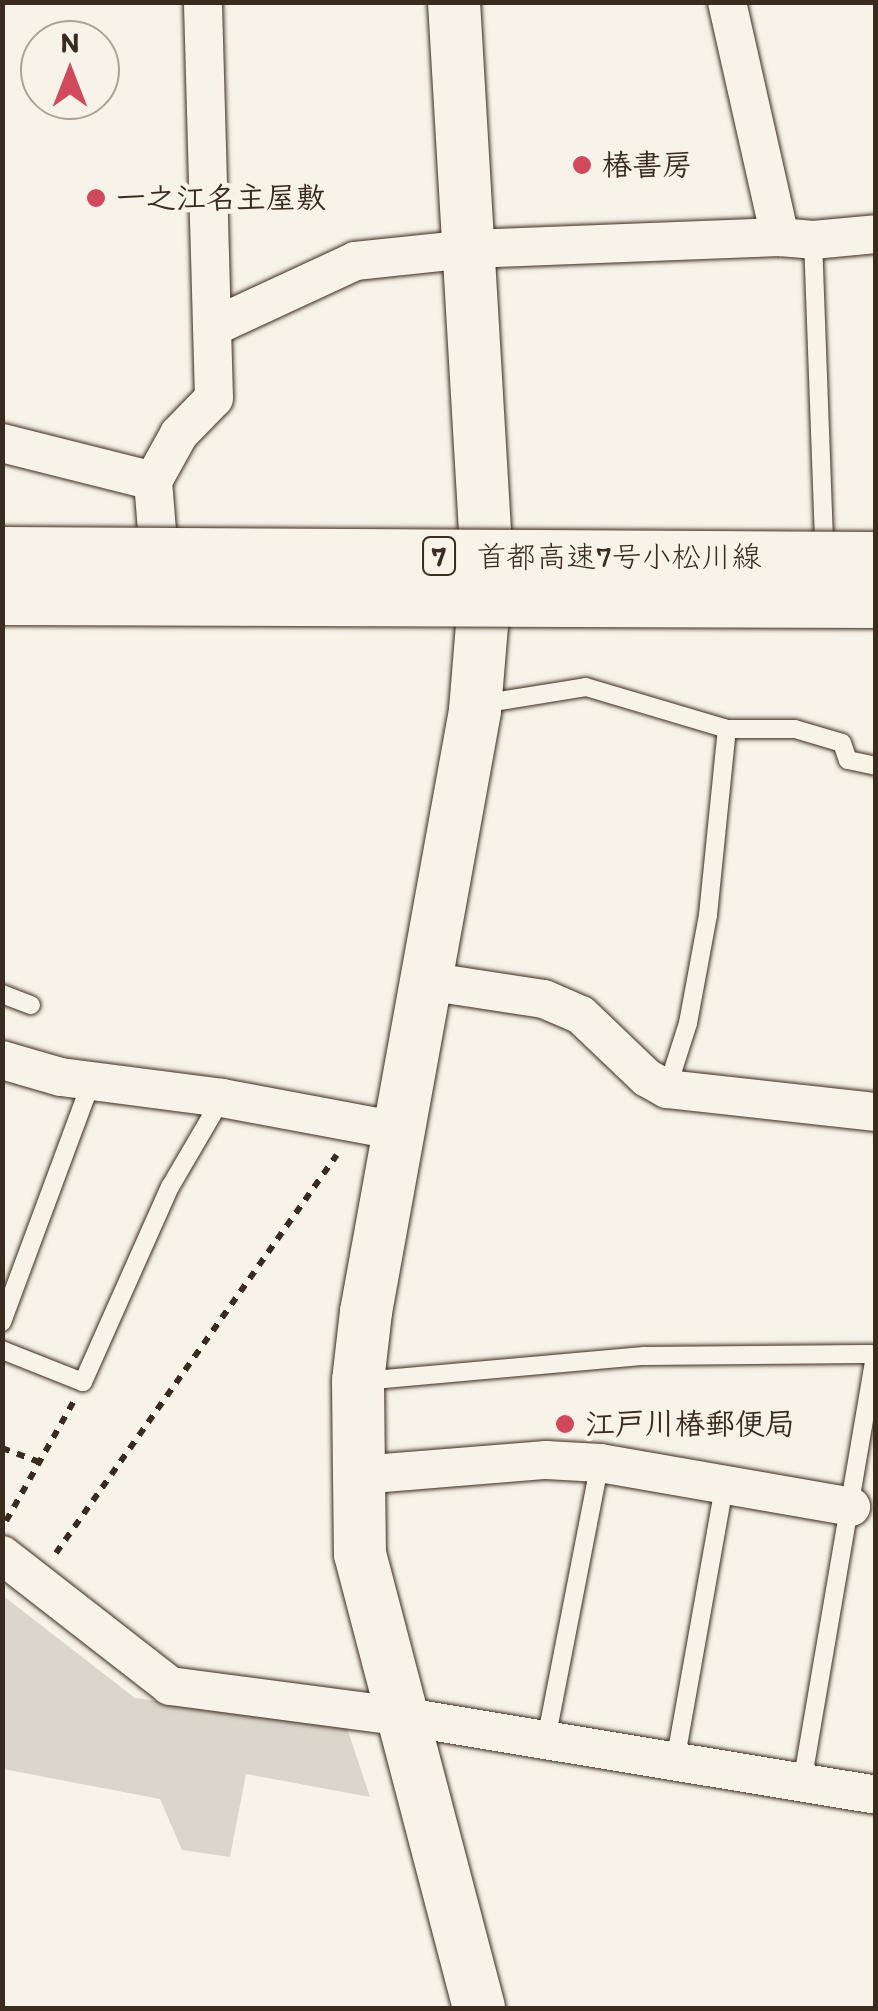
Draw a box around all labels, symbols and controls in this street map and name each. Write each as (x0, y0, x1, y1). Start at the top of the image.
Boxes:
north arrow (20, 20, 120, 120)
text: N (61, 25, 79, 59)
place label: 椿書房 (602, 147, 692, 183)
marker: 椿書房 (571, 154, 593, 176)
place label: 一之江名主屋敷 (116, 180, 326, 216)
marker: 一之江名主屋敷 (85, 187, 107, 209)
road number: 7 (422, 533, 456, 579)
street label: 首都高速7号小松川線 (477, 539, 761, 575)
place label: 江戸川椿郵便局 (585, 1406, 795, 1442)
marker: 江戸川椿郵便局 (554, 1413, 576, 1435)

